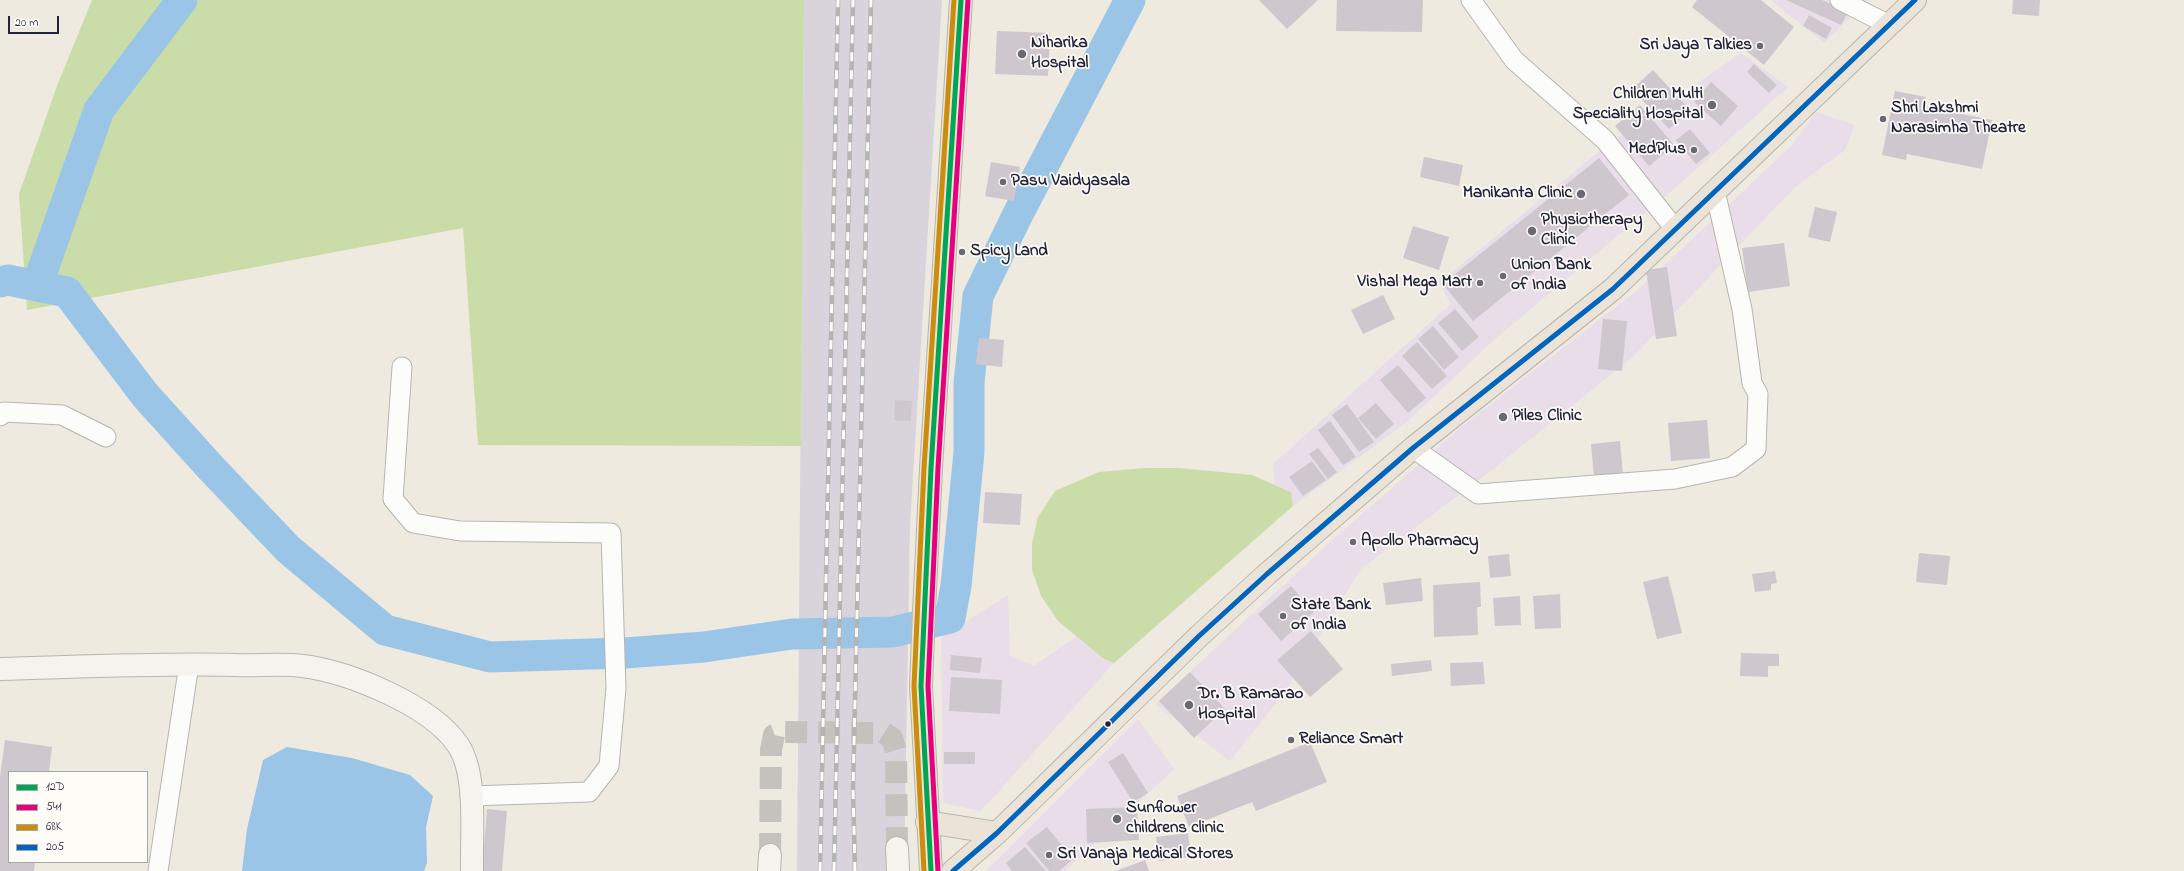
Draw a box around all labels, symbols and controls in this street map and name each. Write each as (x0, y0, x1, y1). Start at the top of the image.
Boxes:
scale bar (10, 8, 61, 34)
text: 20 m (15, 14, 38, 32)
place label: Niharika Hospital (1031, 34, 1088, 74)
place label: Sri Jaya Talkies (1640, 36, 1752, 56)
marker: Sri Jaya Talkies (1755, 41, 1765, 51)
marker: Niharika Hospital (1016, 48, 1028, 60)
place label: Children Multi Speciality Hospital (1573, 85, 1703, 125)
marker: Children Multi Speciality Hospital (1706, 99, 1718, 111)
place label: Shri Lakshmi Narasimha Theatre (1891, 99, 2026, 139)
marker: Shri Lakshmi Narasimha Theatre (1878, 114, 1888, 124)
place label: MedPlus (1629, 140, 1686, 160)
marker: MedPlus (1689, 145, 1699, 155)
place label: Pasu Vaidyasala (1011, 172, 1130, 192)
marker: Pasu Vaidyasala (998, 177, 1008, 187)
place label: Manikanta Clinic (1463, 184, 1572, 204)
marker: Manikanta Clinic (1575, 188, 1587, 200)
place label: Physiotherapy Clinic (1541, 211, 1642, 251)
marker: Physiotherapy Clinic (1526, 225, 1538, 237)
place label: Spicy Land (970, 242, 1048, 262)
marker: Spicy Land (957, 247, 967, 257)
place label: Union Bank of India (1511, 256, 1591, 296)
marker: Union Bank of India (1498, 271, 1508, 281)
place label: Vishal Mega Mart (1358, 273, 1472, 293)
marker: Vishal Mega Mart (1475, 278, 1485, 288)
place label: Piles Clinic (1512, 407, 1581, 427)
marker: Piles Clinic (1497, 411, 1509, 423)
place label: Apollo Pharmacy (1361, 532, 1479, 552)
marker: Apollo Pharmacy (1348, 537, 1358, 547)
place label: State Bank of India (1291, 596, 1371, 636)
marker: State Bank of India (1278, 611, 1288, 621)
place label: Dr. B Ramarao Hospital (1198, 685, 1303, 725)
marker: Dr. B Ramarao Hospital (1183, 699, 1195, 711)
unlabelled marker (1103, 719, 1113, 729)
place label: Reliance Smart (1299, 730, 1403, 750)
marker: Reliance Smart (1286, 735, 1296, 745)
legend (8, 771, 148, 863)
text: 12D (46, 778, 65, 796)
text: 541 (46, 798, 62, 816)
place label: Sunflower childrens clinic (1126, 799, 1224, 839)
marker: Sunflower childrens clinic (1111, 813, 1123, 825)
text: 68K (46, 818, 62, 836)
text: 205 (46, 838, 64, 856)
place label: Sri Vanaja Medical Stores (1057, 845, 1233, 865)
marker: Sri Vanaja Medical Stores (1044, 850, 1054, 860)

